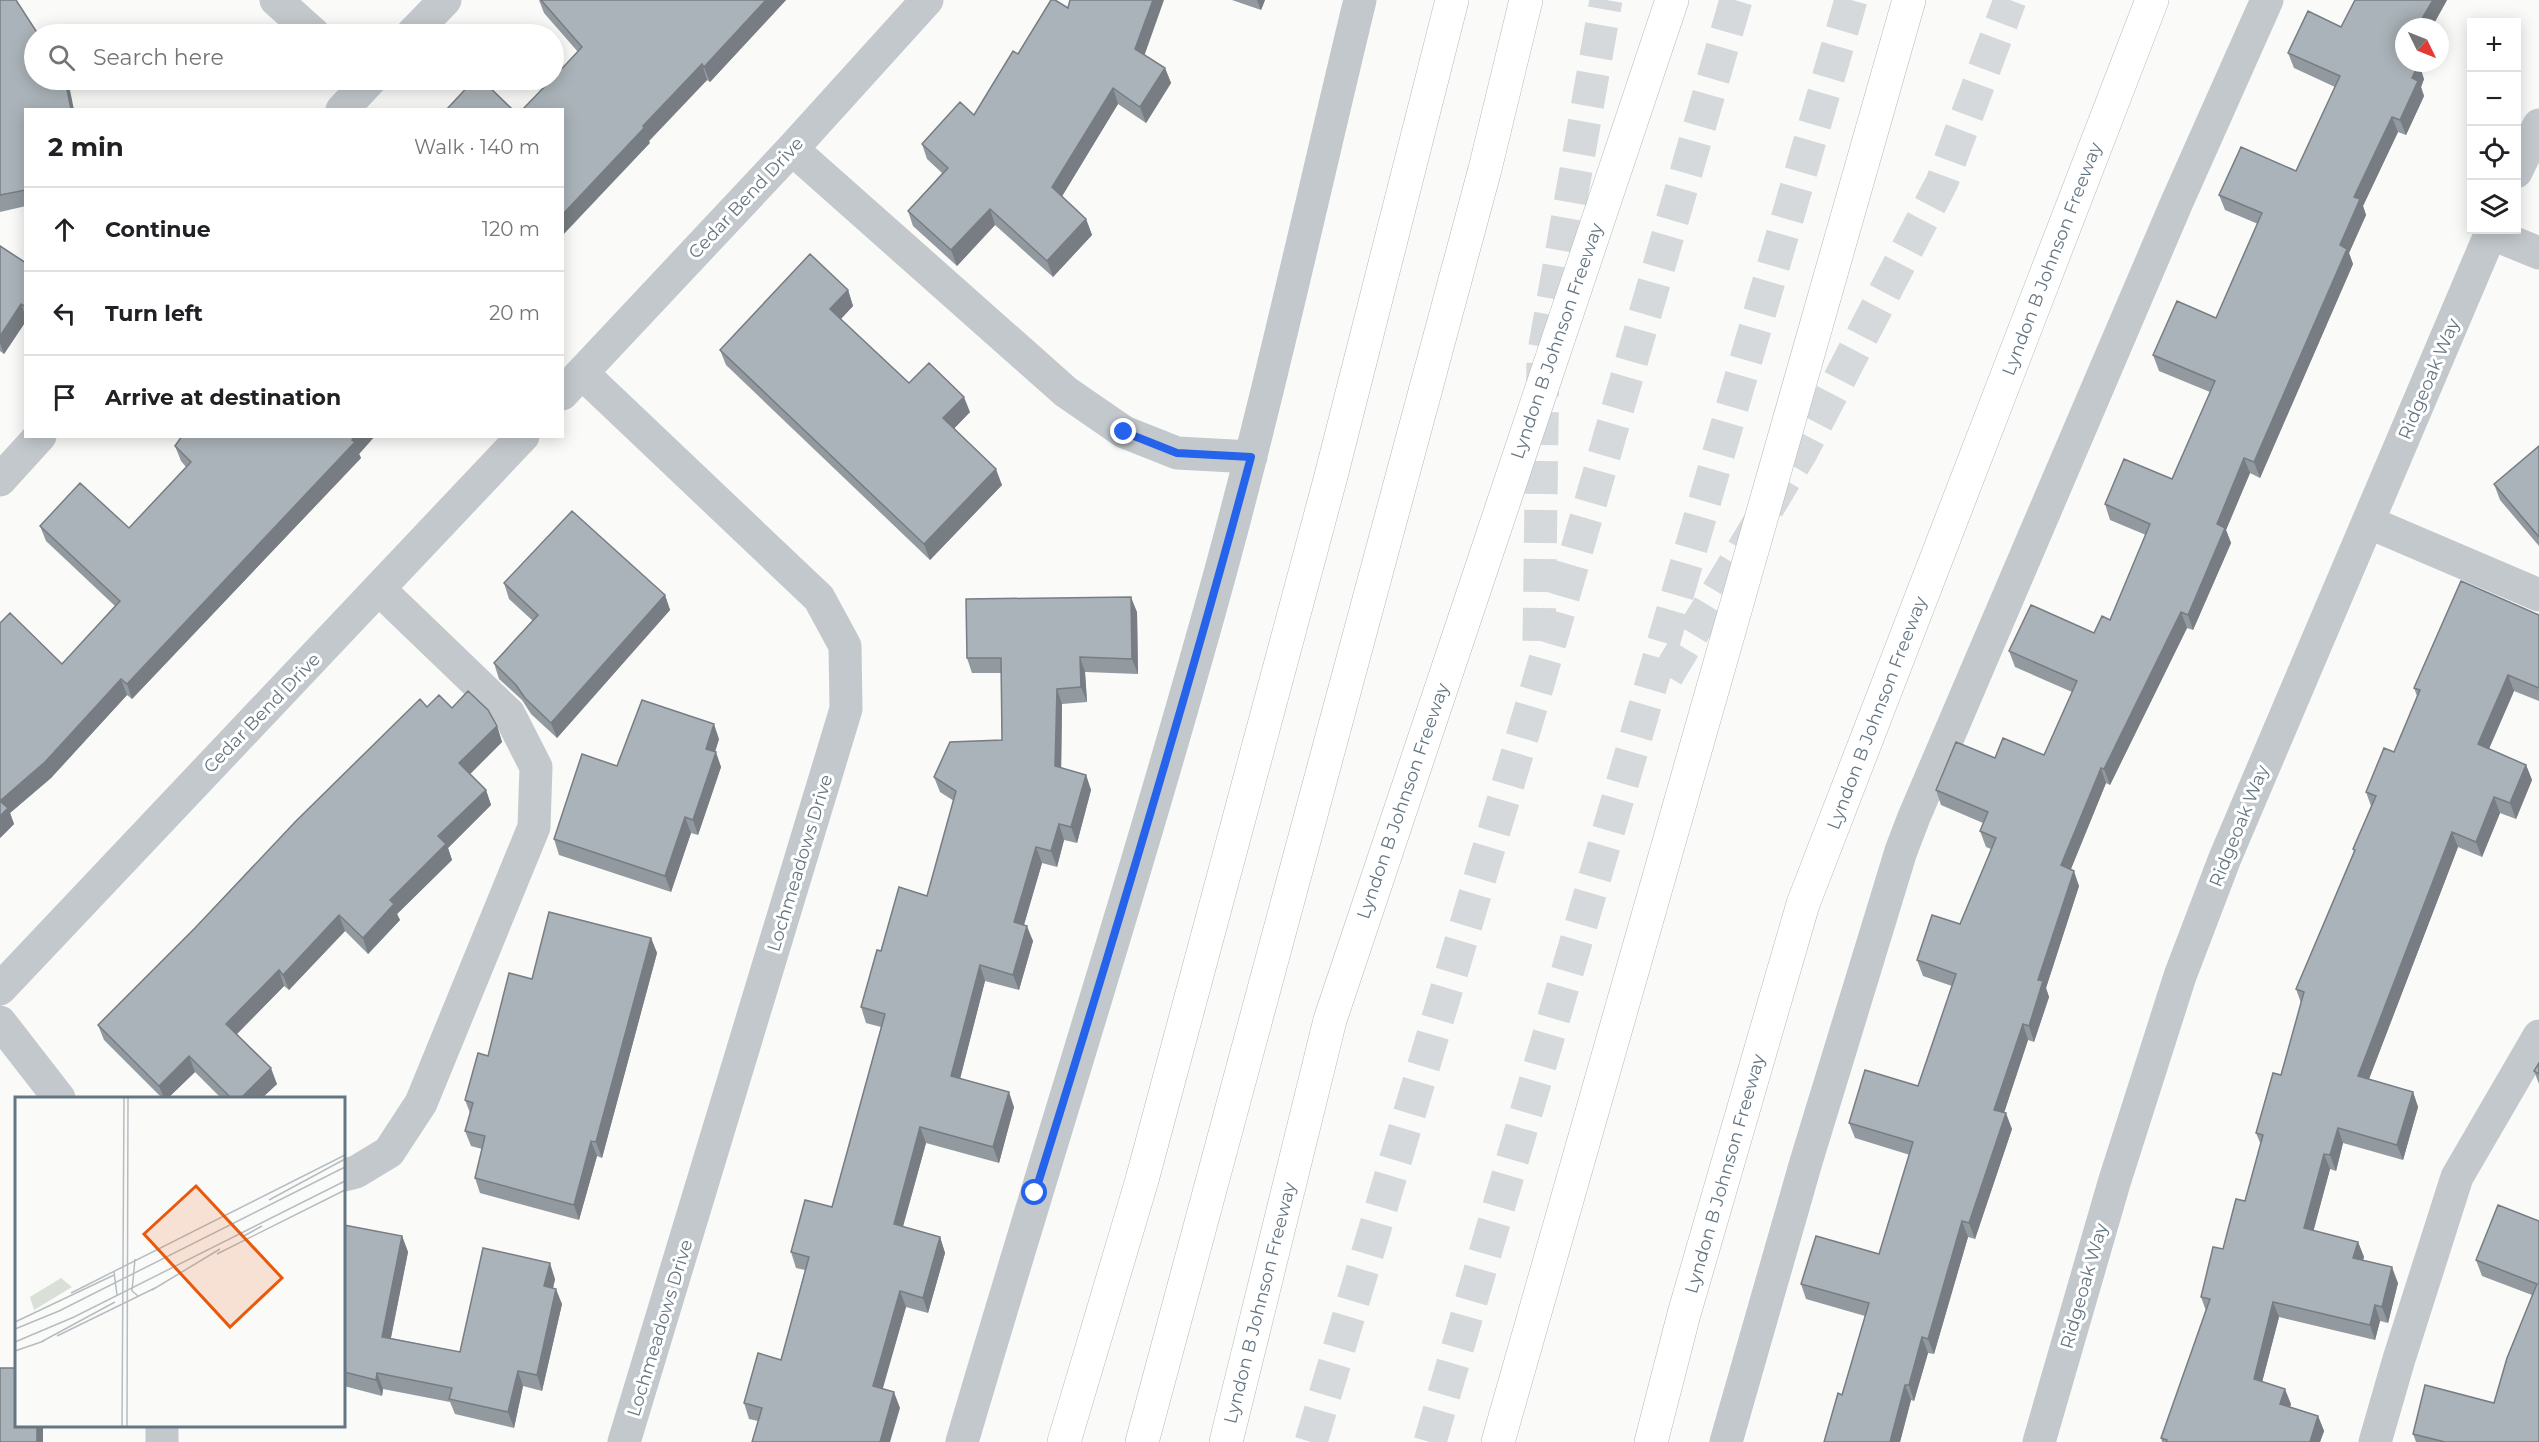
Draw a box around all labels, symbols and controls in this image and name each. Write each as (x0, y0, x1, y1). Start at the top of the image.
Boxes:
north arrow (2395, 18, 2449, 72)
map controls (2467, 18, 2521, 234)
button: + (2467, 18, 2521, 72)
search box (24, 24, 564, 90)
icon: search (45, 41, 78, 74)
text: Search here (93, 44, 224, 71)
button: − (2467, 72, 2521, 126)
button: locate (2467, 126, 2521, 180)
text: 2 min (48, 131, 124, 163)
street label: Cedar Bend Drive (684, 132, 808, 264)
text: Walk · 140 m (414, 135, 540, 159)
street label: Lyndon B Johnson Freeway (1997, 139, 2107, 379)
button: layers (2467, 180, 2521, 234)
icon: ahead (48, 213, 81, 246)
text: Continue (105, 216, 211, 243)
text: 120 m (482, 217, 540, 241)
street label: Lyndon B Johnson Freeway (1506, 220, 1608, 462)
icon: left (48, 297, 81, 330)
text: Turn left (105, 300, 203, 327)
text: 20 m (489, 301, 540, 325)
street label: Ridgeoak Way (2394, 315, 2465, 443)
icon: arrive (48, 381, 81, 414)
text: Arrive at destination (105, 384, 341, 411)
route end (1110, 418, 1136, 444)
street label: Lyndon B Johnson Freeway (1822, 593, 1932, 833)
street label: Cedar Bend Drive (199, 648, 325, 778)
street label: Lyndon B Johnson Freeway (1352, 680, 1454, 922)
street label: Ridgeoak Way (2205, 762, 2274, 890)
street label: Lochmeadows Drive (763, 772, 837, 954)
street label: Lyndon B Johnson Freeway (1680, 1052, 1770, 1296)
inset map (15, 1097, 345, 1427)
route start (1021, 1179, 1047, 1205)
street label: Lyndon B Johnson Freeway (1219, 1180, 1301, 1426)
street label: Ridgeoak Way (2056, 1220, 2113, 1351)
street label: Lochmeadows Drive (623, 1237, 697, 1419)

